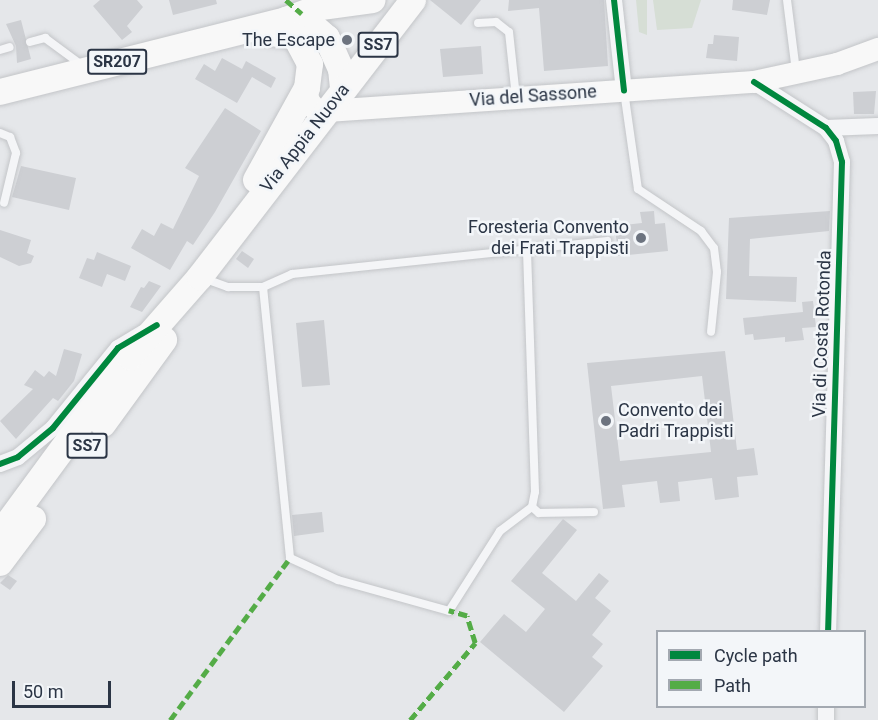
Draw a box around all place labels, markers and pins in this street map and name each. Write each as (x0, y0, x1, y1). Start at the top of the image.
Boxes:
place label: The Escape (242, 29, 335, 51)
marker: The Escape (340, 33, 354, 47)
place label: Foresteria Convento dei Frati Trappisti (468, 217, 629, 260)
marker: Foresteria Convento dei Frati Trappisti (634, 231, 648, 245)
place label: Convento dei Padri Trappisti (618, 400, 734, 442)
marker: Convento dei Padri Trappisti (599, 414, 613, 428)

